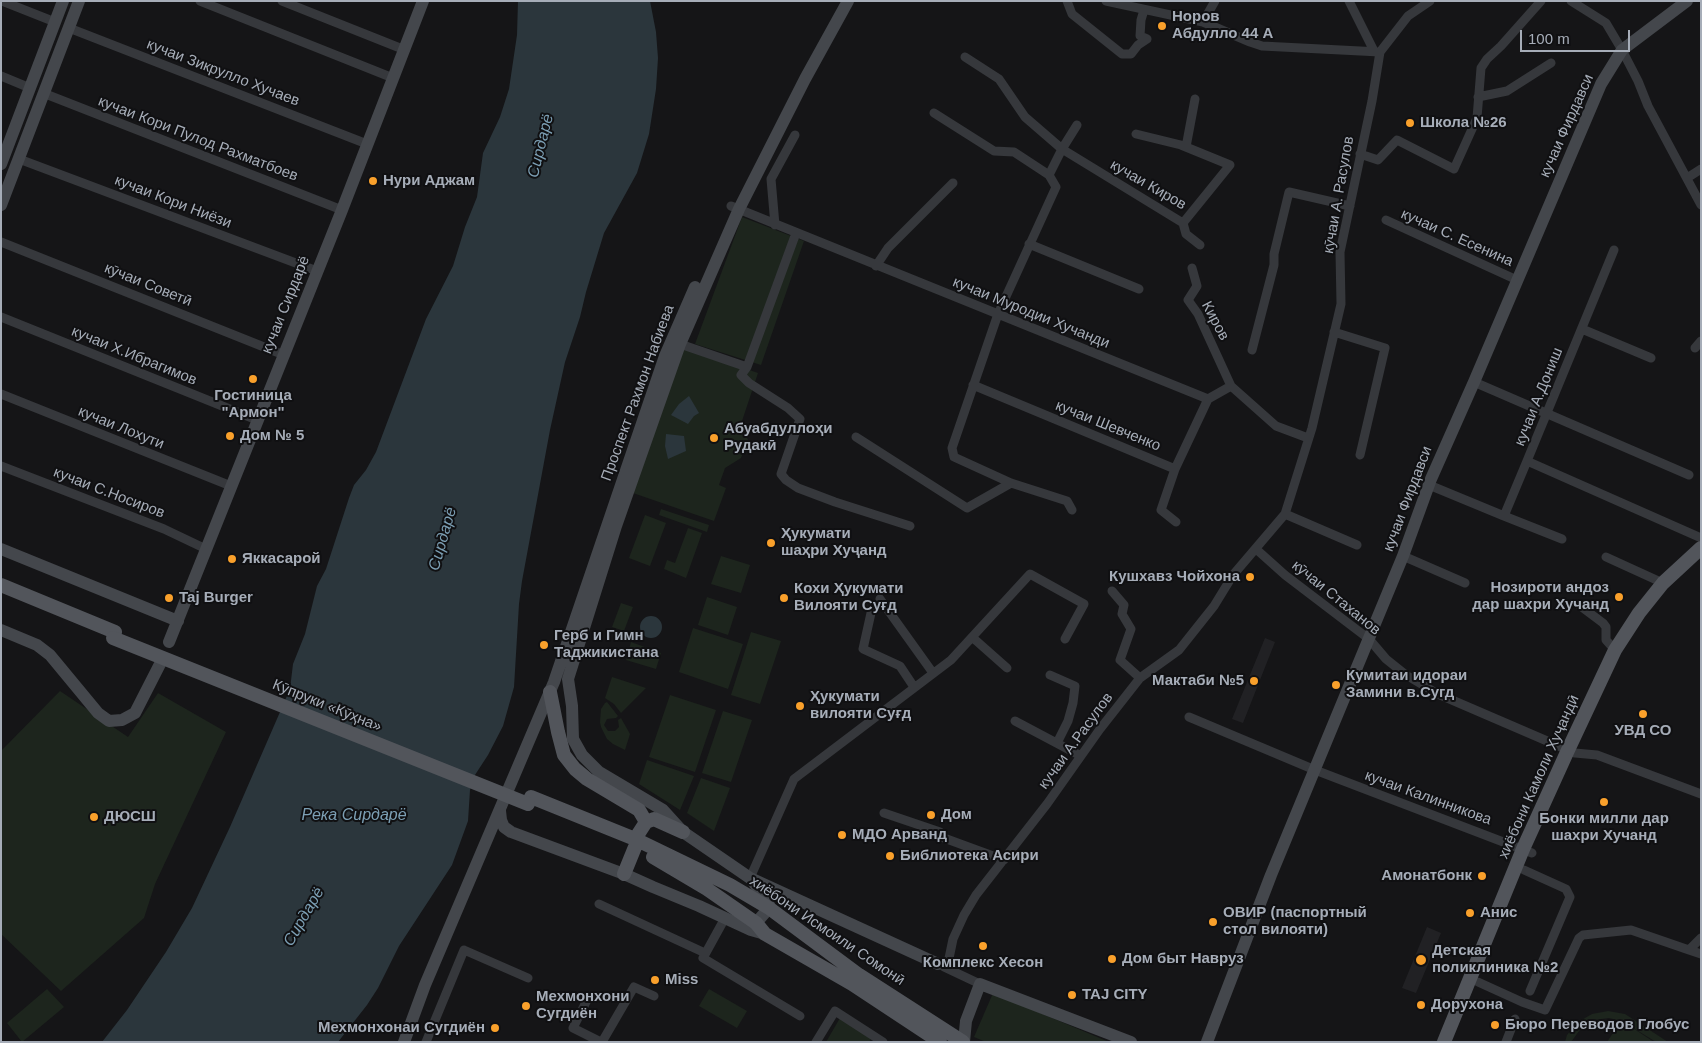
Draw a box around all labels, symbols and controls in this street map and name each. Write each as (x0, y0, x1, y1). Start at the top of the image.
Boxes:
place label: Норов Абдулло 44 А (1172, 8, 1273, 43)
marker: Норов Абдулло 44 А (1156, 20, 1168, 32)
scale bar (1522, 20, 1632, 52)
text: 100 m (1528, 30, 1570, 47)
street label: кучаи Зикрулло Хучаев (144, 36, 302, 110)
street label: кучаи Фирдавси (1536, 71, 1598, 181)
street label: кучаи Кори Пулод Рахматбоев (96, 93, 300, 185)
water label: Сирдарё (524, 112, 558, 180)
place label: Школа №26 (1420, 114, 1507, 132)
marker: Школа №26 (1404, 117, 1416, 129)
street label: кӯчаи А. Расулов (1320, 135, 1358, 255)
street label: кучаи Киров (1107, 156, 1189, 214)
street label: кучаи Кори Ниёзи (112, 171, 234, 233)
place label: Нури Аджам (383, 172, 475, 190)
marker: Нури Аджам (367, 175, 379, 187)
street label: кучаи С. Есенина (1398, 205, 1516, 271)
street label: кучаи Сирдарё (258, 253, 314, 357)
street label: кӯчаи Советӣ (102, 259, 194, 311)
street label: кучаи Муродии Хучанди (950, 273, 1112, 353)
street label: Киров (1197, 298, 1233, 344)
street label: Проспект Рахмон Набиева (598, 302, 678, 484)
street label: кучаи Х.Ибрагимов (69, 323, 199, 389)
street label: кучаи А.Дониш (1511, 345, 1567, 449)
marker: Гостиница "Армон" (247, 373, 259, 385)
place label: Гостиница "Армон" (214, 387, 292, 422)
street label: кучаи Шевченко (1053, 397, 1163, 455)
street label: кучаи Лохути (75, 403, 167, 453)
place label: Абуабдуллоҳи Рудакӣ (724, 420, 833, 455)
place label: Дом № 5 (240, 427, 304, 445)
marker: Дом № 5 (224, 430, 236, 442)
marker: Абуабдуллоҳи Рудакӣ (708, 432, 720, 444)
street label: кучаи Фирдавси (1380, 444, 1436, 554)
street label: кучаи С.Носиров (51, 464, 167, 522)
water label: Сирдарё (425, 505, 461, 573)
place label: Ҳукумати шаҳри Хуҷанд (781, 525, 887, 560)
marker: Ҳукумати шаҳри Хуҷанд (765, 537, 777, 549)
place label: Яккасарой (242, 550, 321, 568)
marker: Яккасарой (226, 553, 238, 565)
street label: кӯчаи Стаханов (1288, 557, 1384, 639)
place label: Кушхавз Чойхона (1109, 568, 1240, 586)
marker: Кушхавз Чойхона (1244, 571, 1256, 583)
place label: Нозироти андоз дар шахри Хучанд (1472, 579, 1609, 614)
place label: Кохи Ҳукумати Вилояти Суғд (794, 580, 903, 615)
place label: Taj Burger (179, 589, 253, 607)
marker: Нозироти андоз дар шахри Хучанд (1613, 591, 1625, 603)
marker: Taj Burger (163, 592, 175, 604)
marker: Кохи Ҳукумати Вилояти Суғд (778, 592, 790, 604)
place label: Герб и Гимн Таджикистана (554, 627, 659, 662)
marker: Герб и Гимн Таджикистана (538, 639, 550, 651)
place label: Кумитаи идораи Замини в.Сугд (1346, 667, 1467, 702)
place label: Мактаби №5 (1152, 672, 1244, 690)
marker: Мактаби №5 (1248, 675, 1260, 687)
street label: Кӯпруки «Кӯҳна» (270, 676, 384, 736)
marker: Кумитаи идораи Замини в.Сугд (1330, 679, 1342, 691)
place label: Ҳукумати вилояти Суғд (810, 688, 911, 723)
street label: кучаи А.Расулов (1035, 689, 1117, 793)
street label: хиёбони Камоли Хуҷандӣ (1495, 692, 1583, 862)
marker: Ҳукумати вилояти Суғд (794, 700, 806, 712)
marker: УВД СО (1637, 708, 1649, 720)
place label: УВД СО (1615, 722, 1671, 740)
street label: кучаи Калинникова (1362, 767, 1494, 829)
marker: Бонки милли дар шахри Хучанд (1598, 796, 1610, 808)
water label: Река Сирдарё (301, 806, 407, 826)
place label: Дом (941, 806, 972, 824)
place label: ДЮСШ (104, 808, 156, 826)
marker: Дом (925, 809, 937, 821)
place label: Бонки милли дар шахри Хучанд (1539, 810, 1669, 845)
marker: ДЮСШ (88, 811, 100, 823)
place label: МДО Арванд (852, 826, 947, 844)
marker: МДО Арванд (836, 829, 848, 841)
place label: Библиотека Асири (900, 847, 1039, 865)
marker: Библиотека Асири (884, 850, 896, 862)
place label: Амонатбонк (1381, 867, 1472, 885)
marker: Амонатбонк (1476, 870, 1488, 882)
street label: хиёбони Исмоили Сомонӣ (746, 872, 908, 990)
water label: Сирдарё (279, 884, 329, 950)
place label: ОВИР (паспортный стол вилояти) (1223, 904, 1367, 939)
place label: Анис (1480, 904, 1517, 922)
marker: Анис (1464, 907, 1476, 919)
marker: ОВИР (паспортный стол вилояти) (1207, 916, 1219, 928)
marker: Комплекс Хесон (977, 940, 989, 952)
place label: Детская поликлиника №2 (1432, 942, 1558, 977)
place label: Дом быт Навруз (1122, 950, 1244, 968)
marker: Дом быт Навруз (1106, 953, 1118, 965)
marker: Детская поликлиника №2 (1414, 953, 1428, 967)
place label: Комплекс Хесон (923, 954, 1043, 972)
place label: Miss (665, 971, 698, 989)
marker: Miss (649, 974, 661, 986)
place label: TAJ CITY (1082, 986, 1148, 1004)
place label: Мехмонхони Сугдиён (536, 988, 630, 1023)
marker: TAJ CITY (1066, 989, 1078, 1001)
place label: Дорухона (1431, 996, 1503, 1014)
marker: Дорухона (1415, 999, 1427, 1011)
marker: Мехмонхони Сугдиён (520, 1000, 532, 1012)
place label: Бюро Переводов Глобус (1505, 1016, 1689, 1034)
place label: Мехмонхонаи Сугдиён (318, 1019, 485, 1037)
marker: Бюро Переводов Глобус (1489, 1019, 1501, 1031)
marker: Мехмонхонаи Сугдиён (489, 1022, 501, 1034)

